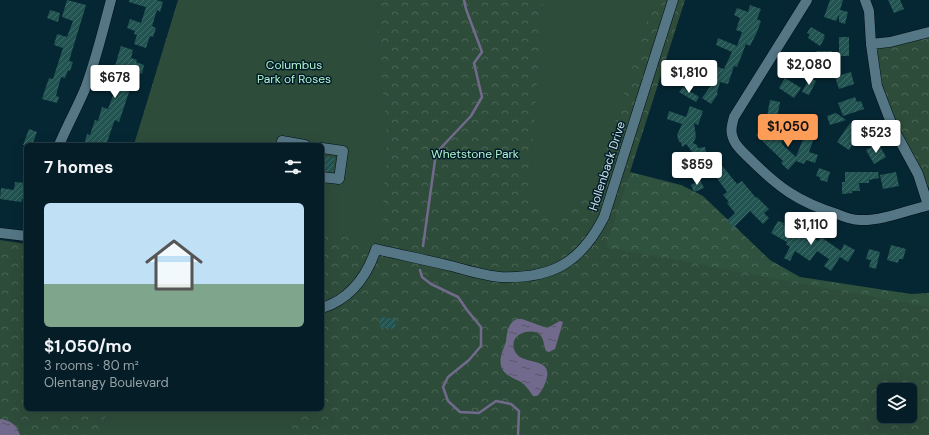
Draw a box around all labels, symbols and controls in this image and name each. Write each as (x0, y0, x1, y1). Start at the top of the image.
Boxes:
pin: $2,080 (776, 52, 842, 86)
text: $2,080 (786, 56, 832, 73)
park label: Columbus Park of Roses (257, 57, 331, 87)
pin: $1,810 (656, 60, 722, 94)
text: $1,810 (670, 64, 708, 81)
pin: $678 (91, 65, 139, 99)
text: $678 (99, 69, 131, 86)
pin: $1,050 (755, 114, 821, 148)
text: $1,050 (767, 118, 809, 135)
street label: Hollenback Drive (585, 119, 629, 213)
pin: $523 (852, 120, 900, 154)
text: $523 (860, 124, 892, 141)
park label: Whetstone Park (431, 146, 519, 162)
pin: $859 (673, 152, 721, 186)
text: 7 homes (44, 156, 113, 178)
icon: filters (282, 156, 304, 178)
text: $859 (681, 156, 713, 173)
pin: $1,110 (778, 212, 844, 246)
text: $1,110 (794, 216, 828, 233)
icon: home (138, 229, 210, 301)
text: $1,050/mo (44, 335, 132, 357)
text: 3 rooms · 80 m² (44, 357, 139, 374)
text: Olentangy Boulevard (44, 374, 169, 391)
map controls (877, 383, 917, 423)
button: layers (877, 383, 917, 423)

